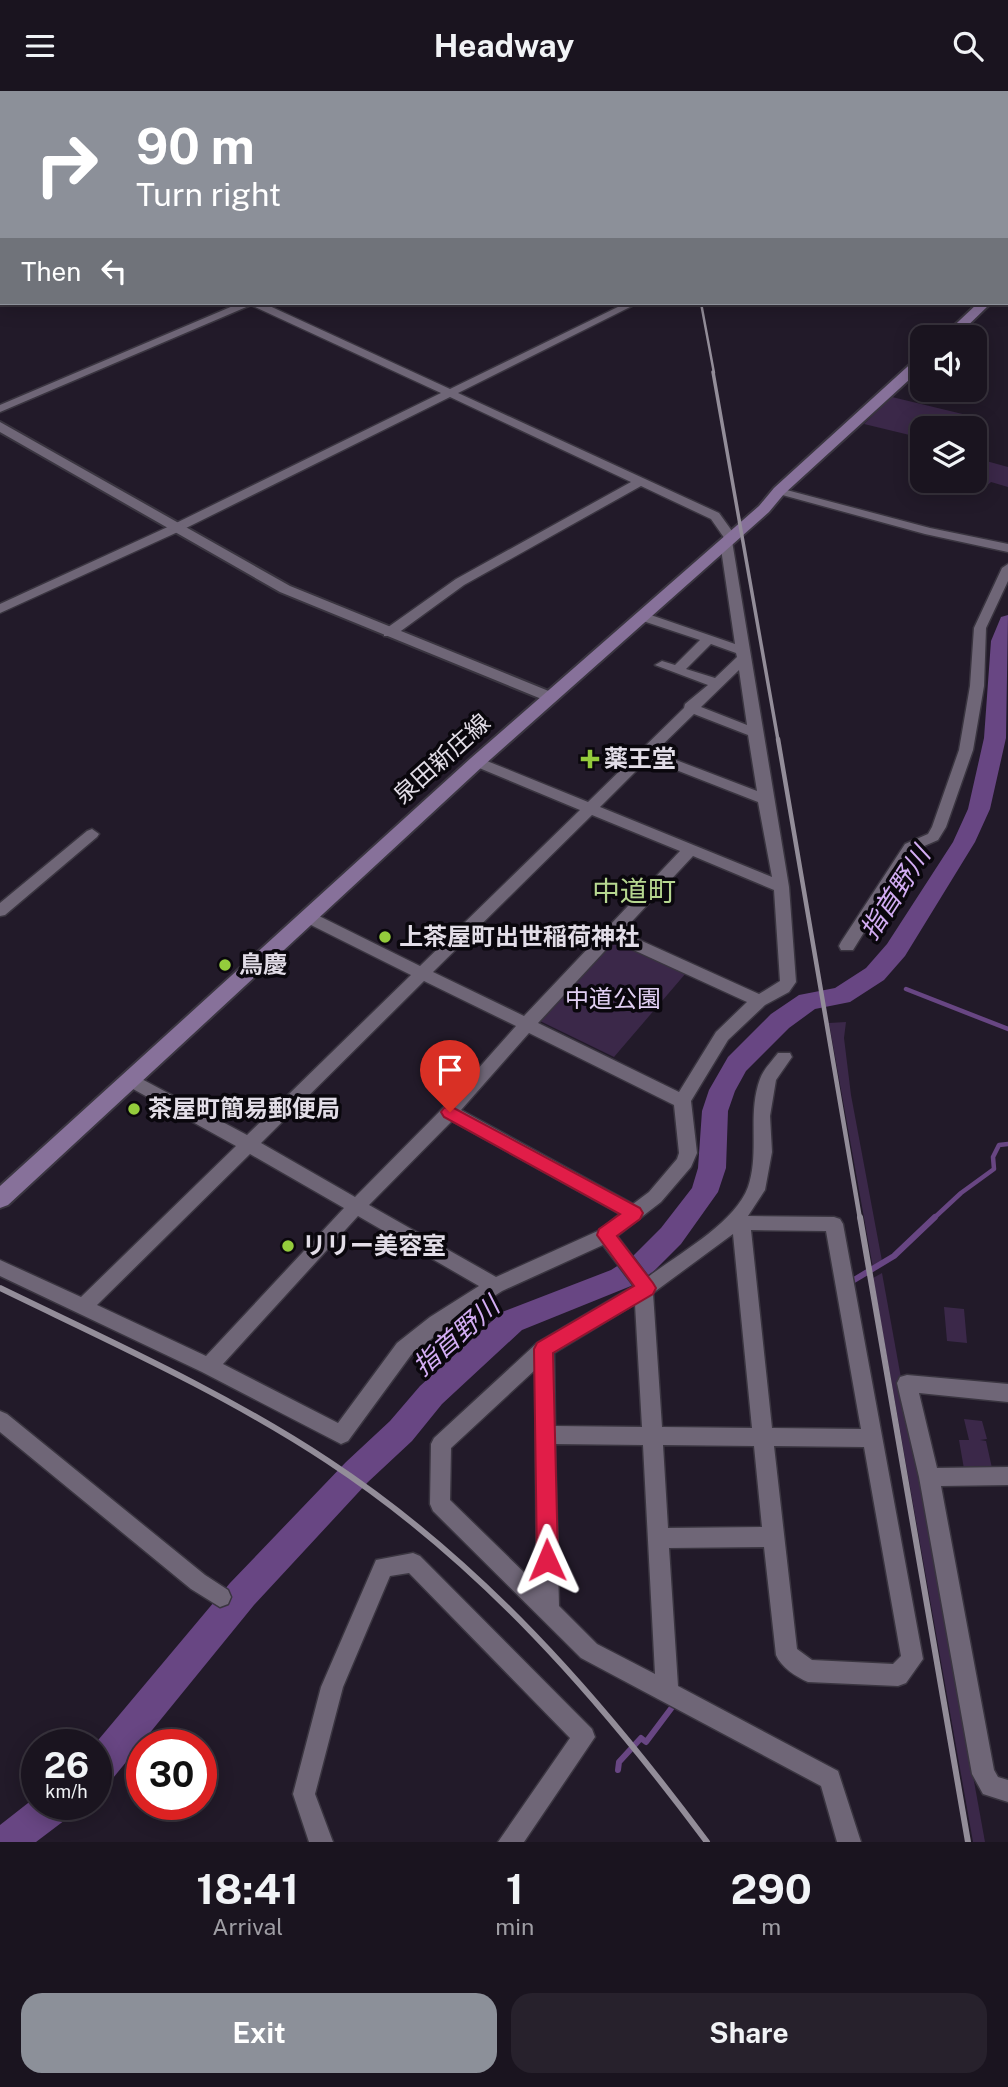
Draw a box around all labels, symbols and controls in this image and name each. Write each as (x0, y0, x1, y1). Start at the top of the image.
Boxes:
icon: menu (21, 27, 59, 65)
text: Headway (434, 27, 574, 64)
icon: search (949, 27, 987, 65)
text: 90 m (136, 117, 255, 175)
icon: right (21, 119, 112, 210)
text: Turn right (136, 176, 281, 213)
icon: left (95, 252, 133, 290)
text: Then (21, 256, 81, 287)
map controls (910, 325, 987, 493)
button: sound (910, 325, 987, 402)
button: layers (910, 416, 987, 493)
street label: 泉田新庄線 (387, 708, 495, 809)
place label: 薬王堂 (604, 744, 676, 772)
marker: 薬王堂 (582, 751, 598, 767)
water label: 指首野川 (853, 838, 938, 945)
district label: 中道町 (592, 874, 676, 907)
place label: 上茶屋町出世稲荷神社 (399, 922, 639, 950)
marker: 上茶屋町出世稲荷神社 (377, 929, 393, 945)
place label: 鳥慶 (239, 950, 287, 978)
marker: 鳥慶 (217, 957, 233, 973)
park label: 中道公園 (565, 984, 661, 1012)
pin (420, 1040, 480, 1112)
icon: arrive (431, 1051, 469, 1089)
place label: 茶屋町簡易郵便局 (148, 1094, 340, 1122)
marker: 茶屋町簡易郵便局 (126, 1101, 142, 1117)
place label: リリー美容室 (302, 1231, 446, 1259)
marker: リリー美容室 (280, 1238, 296, 1254)
water label: 指首野川 (406, 1288, 507, 1381)
position arrow (510, 1523, 584, 1597)
speed limit sign: 30 (126, 1729, 217, 1820)
text: 26 (44, 1745, 89, 1786)
text: km/h (45, 1781, 88, 1802)
text: 18:41 (196, 1864, 299, 1913)
text: 1 (506, 1864, 524, 1913)
text: 290 (731, 1864, 812, 1913)
text: Arrival (212, 1913, 283, 1940)
text: min (495, 1913, 534, 1940)
text: m (761, 1913, 781, 1940)
button: Exit (21, 1993, 497, 2073)
button: Share (511, 1993, 987, 2073)

